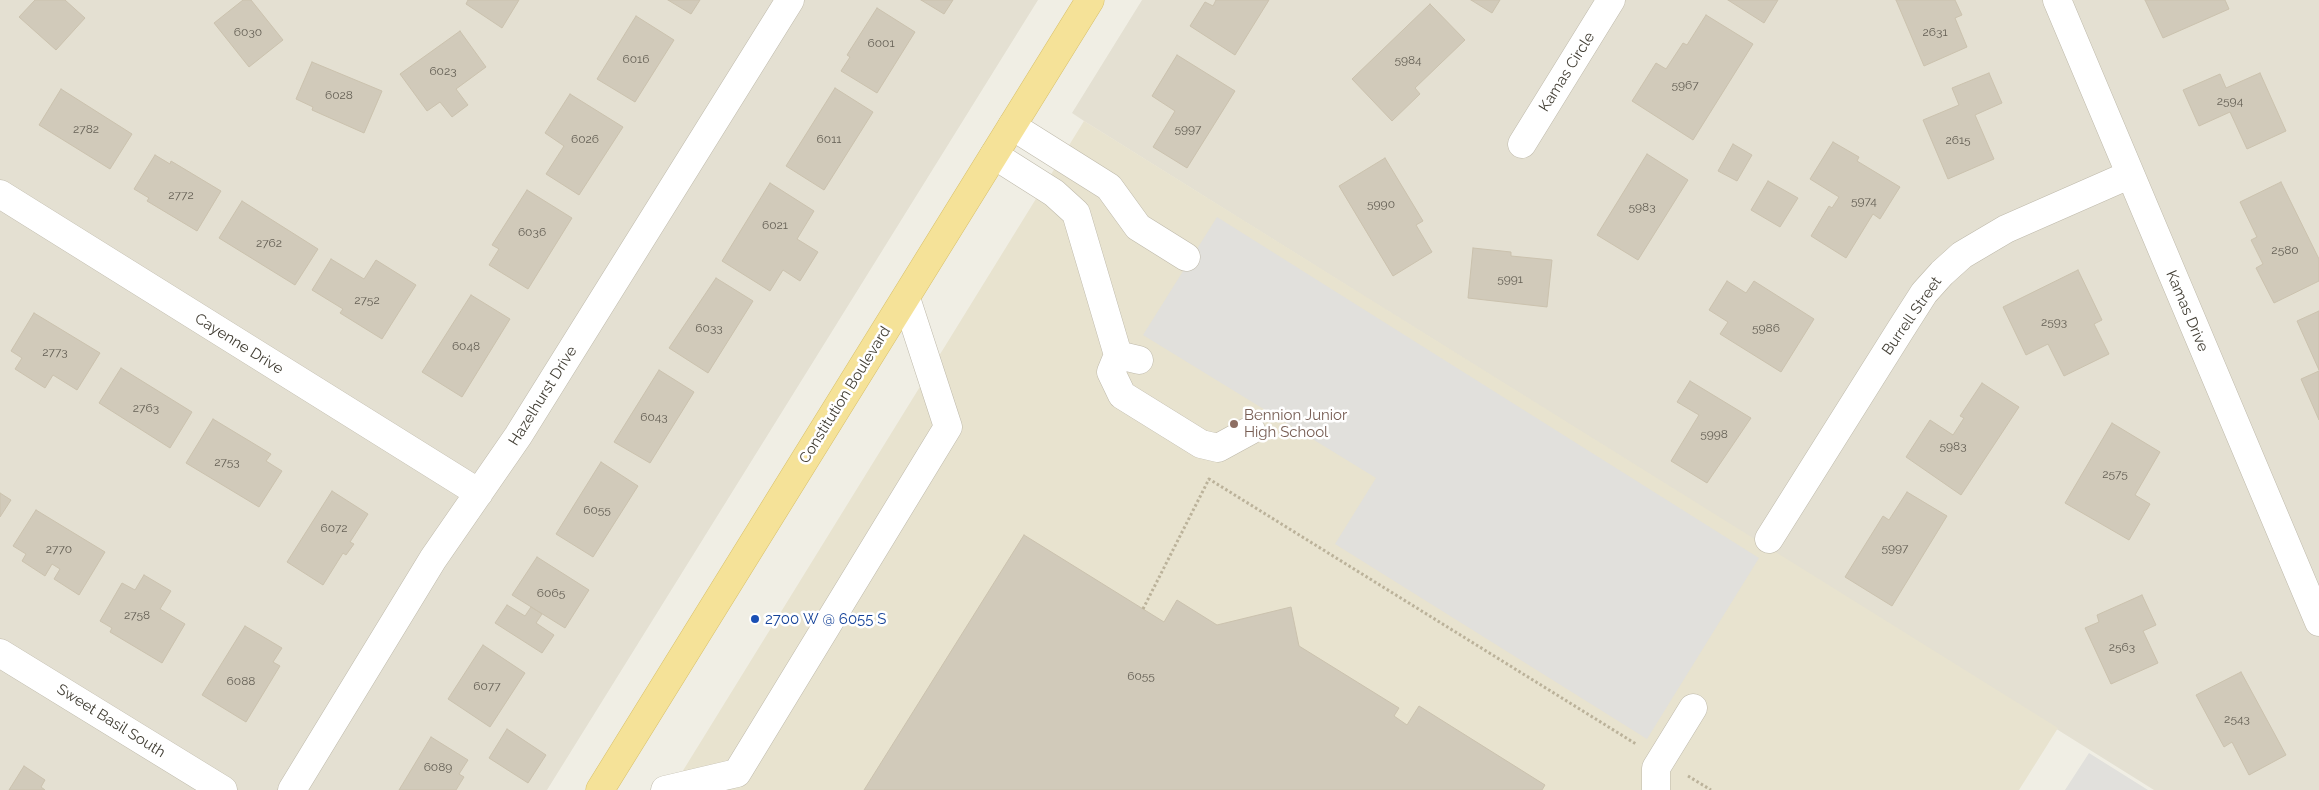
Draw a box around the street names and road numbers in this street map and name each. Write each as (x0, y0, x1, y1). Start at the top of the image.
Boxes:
street label: Kamas Circle (1535, 29, 1599, 115)
street label: Kamas Drive (2162, 268, 2212, 354)
street label: Burrell Street (1878, 273, 1946, 359)
street label: Cayenne Drive (191, 310, 287, 378)
street label: Constitution Boulevard (795, 323, 895, 467)
street label: Hazelhurst Drive (505, 343, 581, 449)
street label: Sweet Basil South (53, 680, 169, 762)

